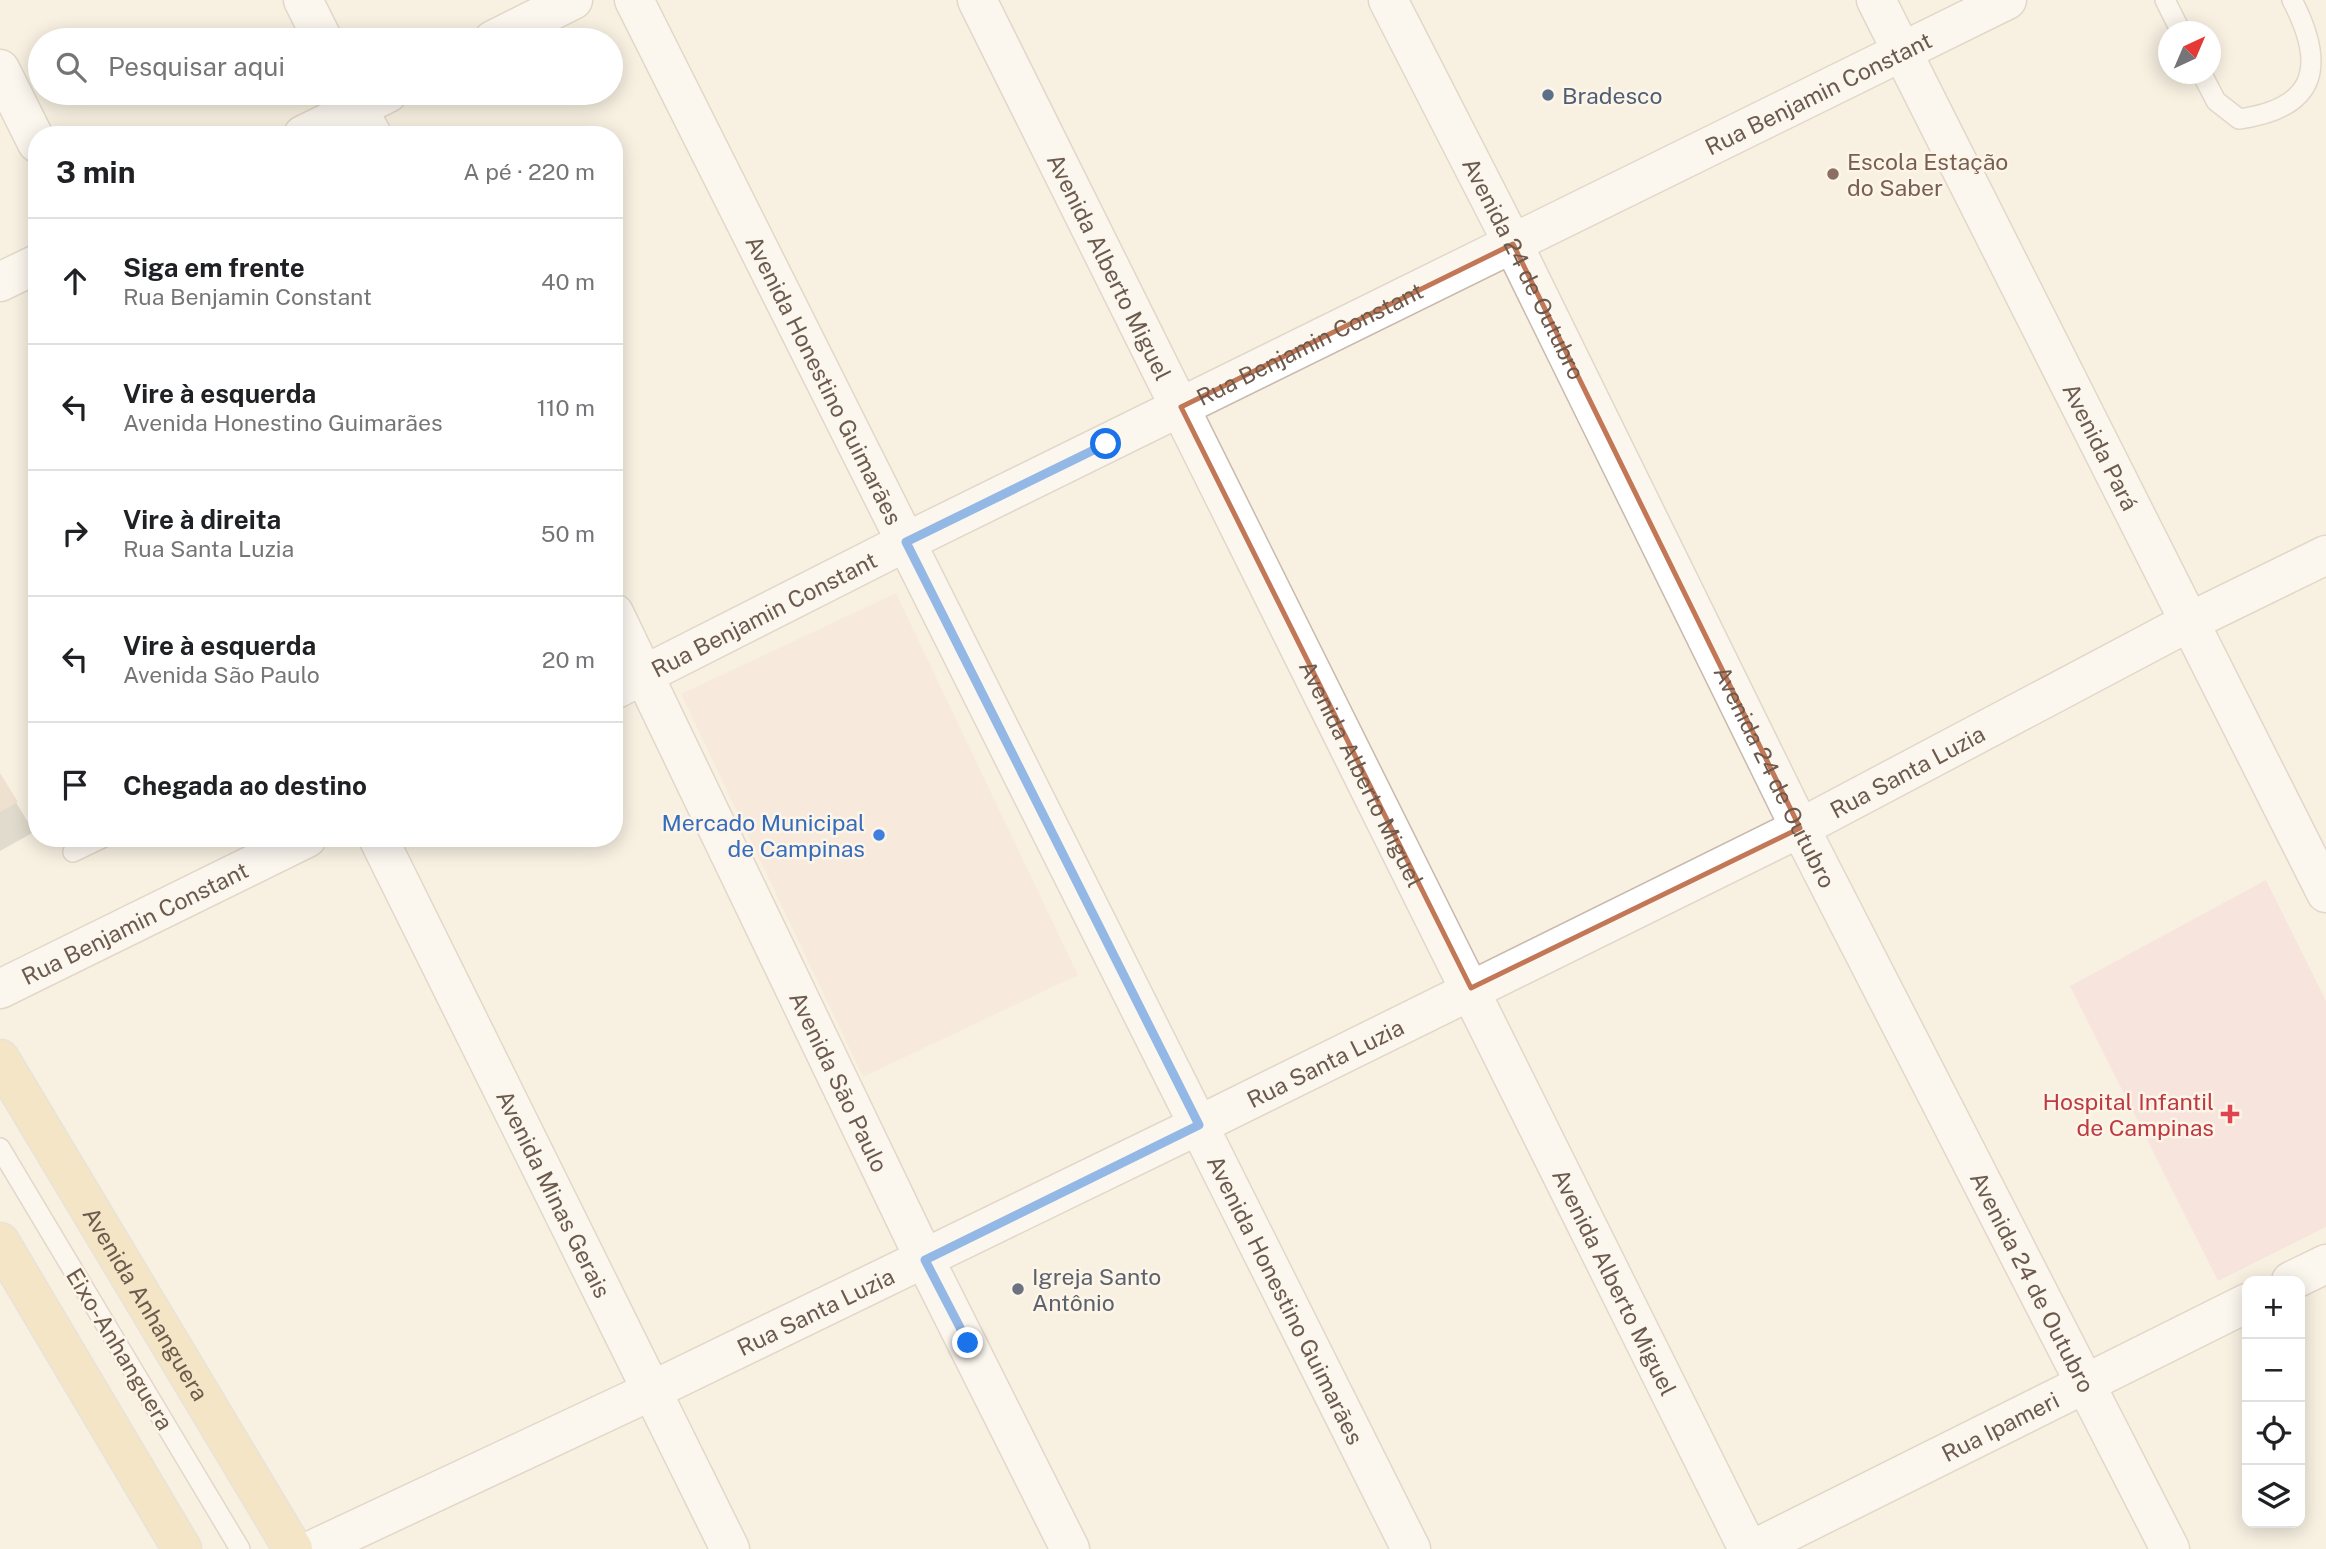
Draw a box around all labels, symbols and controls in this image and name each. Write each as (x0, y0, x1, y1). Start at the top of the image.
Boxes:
north arrow (2158, 21, 2221, 84)
street label: Rua Benjamin Constant (1700, 26, 1936, 160)
search box (28, 28, 623, 105)
icon: search (52, 48, 90, 86)
text: Pesquisar aqui (108, 51, 285, 82)
place label: Bradesco (1562, 82, 1662, 109)
marker: Bradesco (1540, 87, 1556, 103)
place label: Escola Estação do Saber (1847, 148, 2008, 201)
street label: Avenida Alberto Miguel (1042, 149, 1177, 384)
street label: Avenida 24 de Outubro (1458, 153, 1591, 384)
text: 3 min (56, 154, 135, 190)
text: A pé · 220 m (463, 158, 595, 185)
marker: Escola Estação do Saber (1825, 166, 1841, 182)
street label: Avenida Honestino Guimarães (741, 231, 908, 529)
text: Siga em frente (123, 252, 305, 283)
icon: ahead (56, 262, 94, 300)
text: 40 m (541, 268, 595, 295)
street label: Rua Benjamin Constant (1192, 276, 1427, 411)
text: Rua Benjamin Constant (123, 283, 372, 310)
text: Vire à esquerda (123, 378, 316, 409)
street label: Avenida Pará (2058, 378, 2144, 515)
icon: left (56, 388, 94, 426)
text: 110 m (537, 394, 595, 421)
text: Avenida Honestino Guimarães (123, 409, 443, 436)
route start (1090, 428, 1121, 459)
text: Vire à direita (123, 504, 281, 535)
icon: right (56, 514, 94, 552)
text: 50 m (541, 520, 595, 547)
text: Rua Santa Luzia (123, 535, 294, 562)
street label: Rua Benjamin Constant (647, 546, 881, 682)
text: Vire à esquerda (123, 630, 316, 661)
icon: left (56, 640, 94, 678)
text: 20 m (542, 646, 595, 673)
street label: Avenida Alberto Miguel (1294, 656, 1430, 891)
text: Avenida São Paulo (123, 661, 320, 688)
street label: Avenida 24 de Outubro (1709, 661, 1842, 892)
street label: Rua Santa Luzia (1825, 719, 1989, 823)
icon: arrive (56, 766, 94, 804)
text: Chegada ao destino (123, 770, 367, 801)
place label: Mercado Municipal de Campinas (661, 809, 865, 862)
marker: Mercado Municipal de Campinas (871, 827, 887, 843)
street label: Rua Benjamin Constant (17, 856, 252, 990)
street label: Avenida São Paulo (784, 987, 894, 1176)
street label: Rua Santa Luzia (1242, 1013, 1408, 1113)
street label: Avenida Minas Gerais (491, 1086, 617, 1302)
place label: Hospital Infantil de Campinas (2043, 1088, 2214, 1141)
marker: Hospital Infantil de Campinas (2220, 1104, 2240, 1124)
street label: Avenida Honestino Guimarães (1202, 1151, 1370, 1449)
street label: Avenida Alberto Miguel (1547, 1164, 1683, 1400)
street label: Avenida 24 de Outubro (1965, 1167, 2101, 1397)
street label: Avenida Anhanguera (78, 1202, 215, 1405)
street label: Rua Santa Luzia (732, 1262, 898, 1361)
street label: Eixo-Anhanguera (61, 1263, 179, 1435)
place label: Igreja Santo Antônio (1032, 1263, 1161, 1316)
map controls (2242, 1276, 2305, 1528)
button: + (2242, 1276, 2305, 1339)
marker: Igreja Santo Antônio (1010, 1281, 1026, 1297)
route end (952, 1327, 983, 1358)
button: − (2242, 1339, 2305, 1402)
street label: Rua Ipameri (1937, 1386, 2063, 1467)
button: locate (2242, 1402, 2305, 1465)
button: layers (2242, 1465, 2305, 1528)

